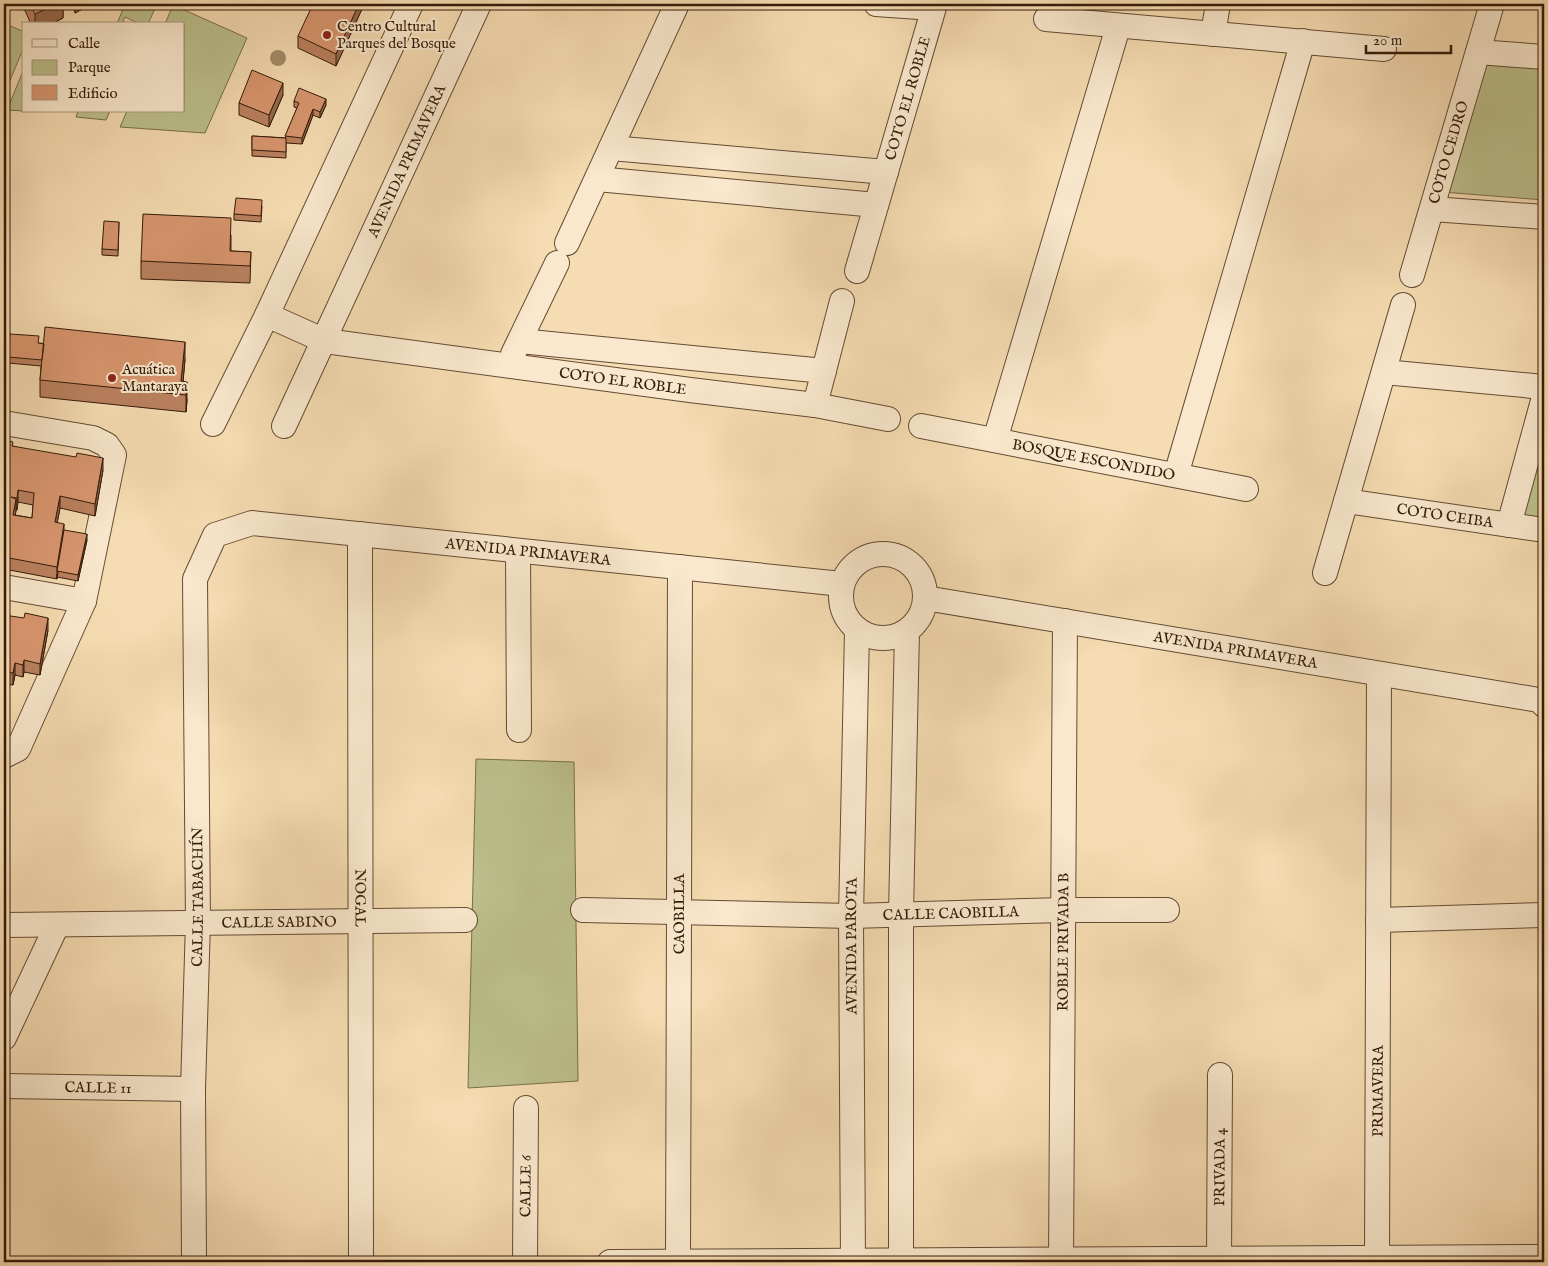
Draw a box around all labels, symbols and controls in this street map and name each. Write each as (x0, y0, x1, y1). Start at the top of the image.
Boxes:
place label: Centro Cultural Parques del Bosque (337, 17, 456, 53)
legend (22, 22, 185, 112)
scale bar (1366, 22, 1450, 54)
marker: Centro Cultural Parques del Bosque (321, 29, 333, 41)
text: 20 m (1373, 31, 1403, 50)
text: Calle (68, 34, 100, 53)
street label: COTO EL ROBLE (880, 34, 935, 163)
text: Parque (68, 58, 111, 77)
street label: AVENIDA PRIMAVERA (363, 81, 450, 241)
text: Edificio (68, 84, 118, 103)
street label: COTO CEDRO (1424, 99, 1472, 206)
place label: Acuática Mantaraya (121, 360, 188, 396)
street label: COTO EL ROBLE (558, 363, 688, 399)
marker: Acuática Mantaraya (106, 372, 118, 384)
street label: BOSQUE ESCONDIDO (1011, 434, 1177, 485)
street label: COTO CEIBA (1395, 499, 1495, 532)
street label: AVENIDA PRIMAVERA (444, 533, 613, 570)
street label: AVENIDA PRIMAVERA (1151, 626, 1320, 673)
street label: CALLE TABACHÍN (187, 827, 208, 967)
street label: NOGAL (351, 869, 370, 927)
street label: CAOBILLA (669, 873, 689, 954)
street label: ROBLE PRIVADA B (1053, 873, 1073, 1011)
street label: AVENIDA PAROTA (841, 876, 861, 1016)
street label: CALLE CAOBILLA (882, 902, 1020, 925)
street label: CALLE SABINO (221, 912, 337, 932)
street label: PRIMAVERA (1368, 1044, 1387, 1137)
street label: CALLE 11 (64, 1077, 132, 1098)
street label: PRIVADA 4 (1210, 1127, 1229, 1206)
street label: CALLE 6 (516, 1154, 535, 1217)

